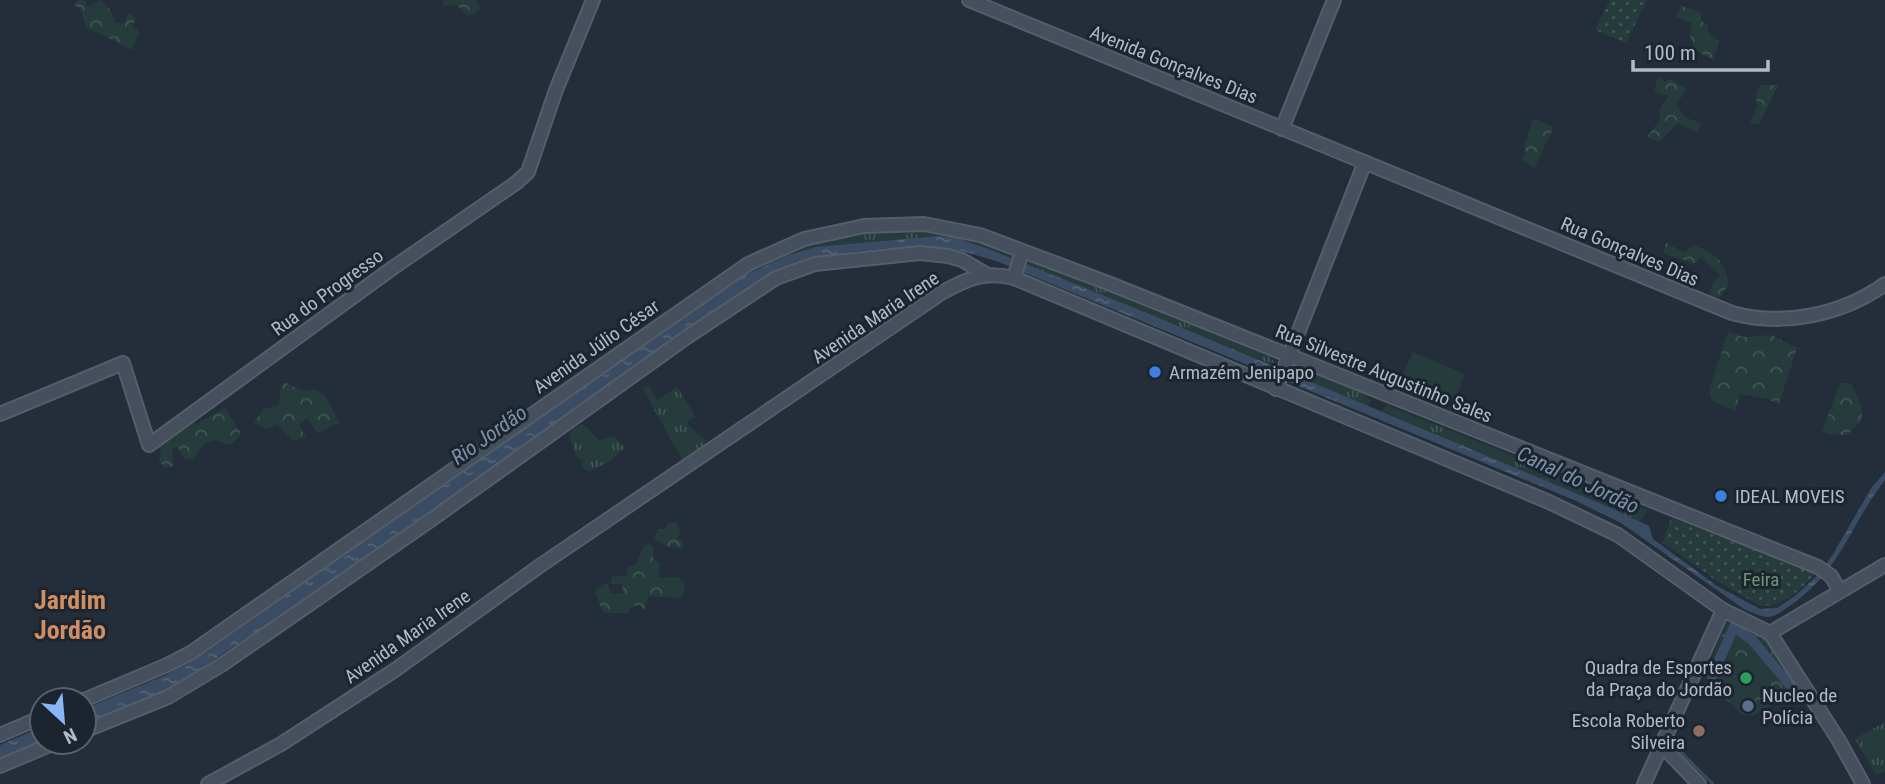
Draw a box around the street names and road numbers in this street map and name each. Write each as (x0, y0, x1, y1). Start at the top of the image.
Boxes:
street label: Avenida Gonçalves Dias (1087, 20, 1261, 109)
street label: Rua Gonçalves Dias (1557, 212, 1702, 291)
street label: Rua do Progresso (267, 244, 388, 341)
street label: Avenida Maria Irene (807, 266, 943, 368)
street label: Avenida Júlio César (529, 294, 664, 398)
street label: Rua Silvestre Augustinho Sales (1272, 319, 1496, 428)
street label: Avenida Maria Irene (340, 584, 475, 688)

